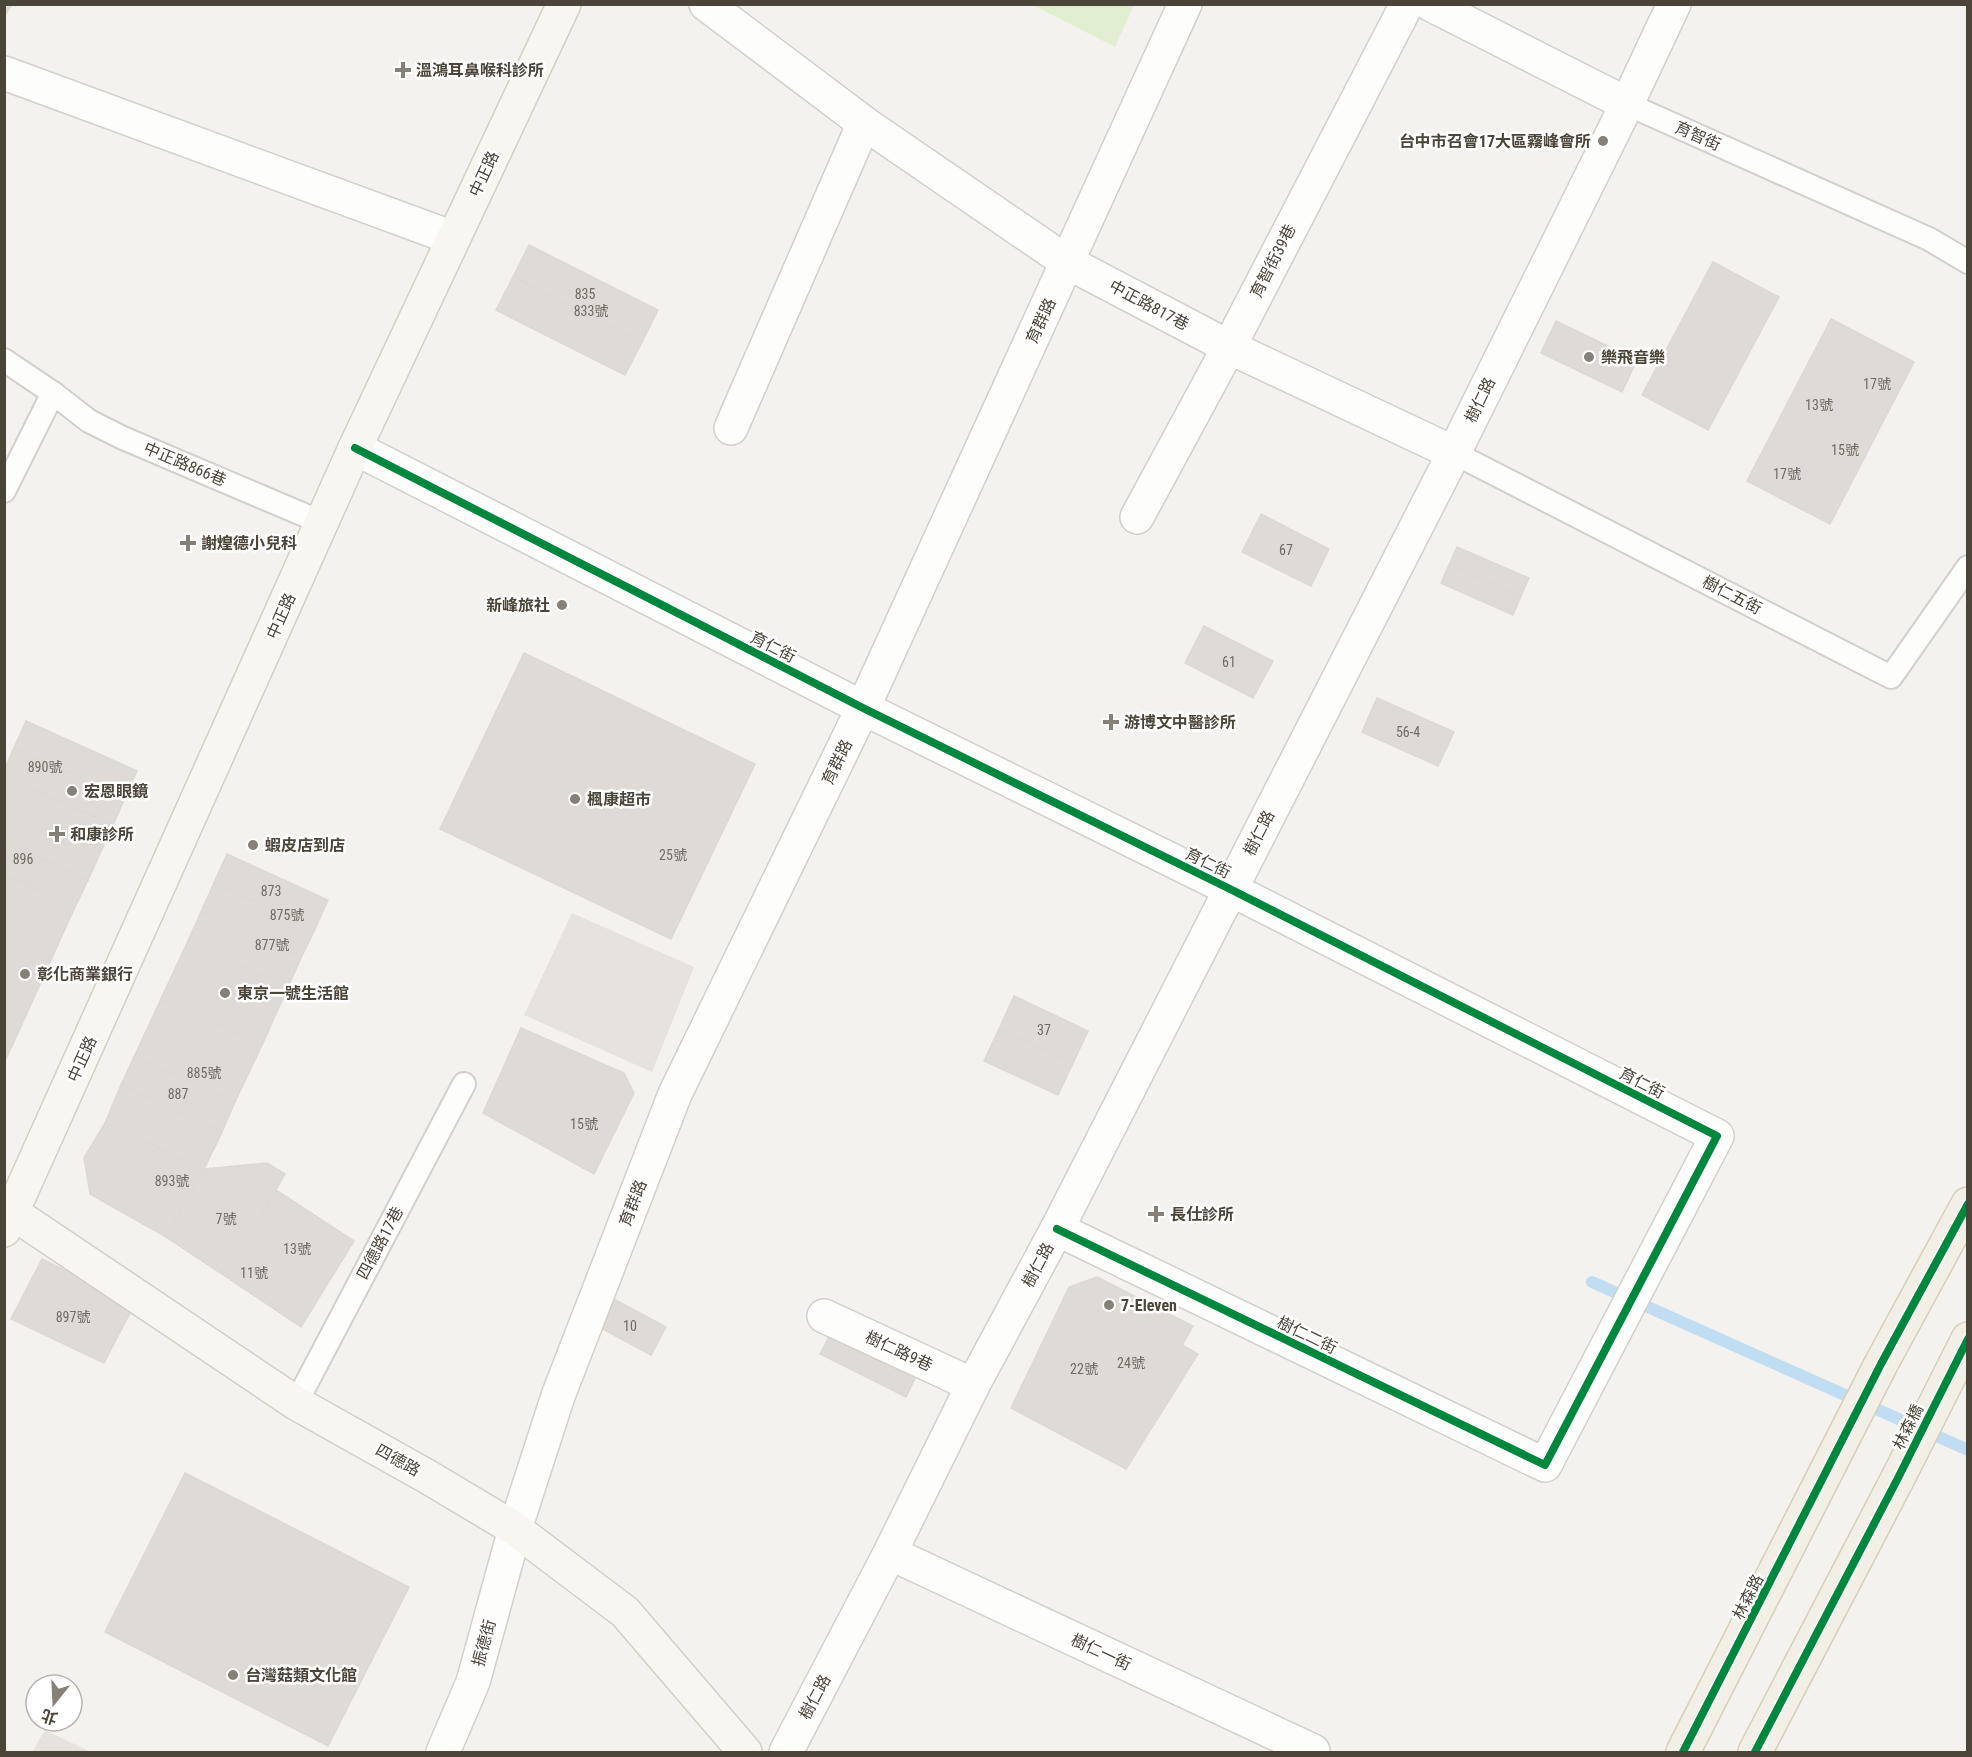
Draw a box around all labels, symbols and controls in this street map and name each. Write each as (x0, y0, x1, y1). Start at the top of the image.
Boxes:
marker: 溫鴻耳鼻喉科診所 (394, 61, 412, 79)
place label: 溫鴻耳鼻喉科診所 (416, 61, 544, 80)
street label: 育智街 (1672, 118, 1724, 154)
place label: 台中市召會17大區霧峰會所 (1399, 132, 1591, 151)
marker: 台中市召會17大區霧峰會所 (1596, 134, 1610, 148)
street label: 中正路 (465, 148, 503, 200)
street label: 育智街39巷 (1246, 221, 1300, 301)
street label: 中正路817巷 (1106, 276, 1192, 334)
house number: 835 (575, 286, 595, 302)
street label: 育群路 (1022, 295, 1060, 347)
house number: 833號 (574, 303, 608, 319)
place label: 樂飛音樂 (1601, 348, 1665, 367)
marker: 樂飛音樂 (1582, 350, 1596, 364)
street label: 樹仁路 (1461, 374, 1499, 426)
house number: 17號 (1863, 376, 1891, 392)
house number: 13號 (1805, 397, 1833, 413)
street label: 中正路866巷 (141, 438, 229, 490)
house number: 15號 (1831, 442, 1859, 458)
house number: 17號 (1773, 466, 1801, 482)
marker: 謝煌德小兒科 (179, 534, 197, 552)
place label: 謝煌德小兒科 (201, 534, 297, 553)
house number: 67 (1279, 542, 1293, 558)
street label: 樹仁五街 (1699, 572, 1765, 618)
street label: 中正路 (263, 590, 299, 642)
place label: 新峰旅社 (486, 596, 550, 615)
marker: 新峰旅社 (555, 598, 569, 612)
street label: 育仁街 (747, 628, 799, 666)
house number: 61 (1222, 654, 1236, 670)
marker: 游博文中醫診所 (1102, 713, 1120, 731)
place label: 游博文中醫診所 (1124, 713, 1236, 732)
house number: 56-4 (1396, 724, 1420, 740)
street label: 育群路 (818, 736, 856, 788)
house number: 890號 (28, 759, 62, 775)
place label: 宏恩眼鏡 (84, 782, 148, 801)
marker: 宏恩眼鏡 (65, 784, 79, 798)
place label: 楓康超市 (587, 790, 651, 809)
marker: 楓康超市 (568, 792, 582, 806)
street label: 樹仁路 (1240, 807, 1278, 859)
marker: 和康診所 (48, 825, 66, 843)
place label: 和康診所 (70, 825, 134, 844)
place label: 蝦皮店到店 (265, 836, 345, 855)
marker: 蝦皮店到店 (246, 838, 260, 852)
street label: 育仁街 (1182, 844, 1234, 882)
house number: 25號 (659, 847, 687, 863)
house number: 896 (13, 851, 33, 867)
house number: 873 (261, 883, 281, 899)
house number: 875號 (270, 907, 304, 923)
house number: 877號 (255, 937, 289, 953)
place label: 彰化商業銀行 (37, 965, 133, 984)
marker: 彰化商業銀行 (18, 967, 32, 981)
place label: 東京一號生活館 (237, 984, 349, 1003)
marker: 東京一號生活館 (218, 986, 232, 1000)
house number: 37 (1037, 1022, 1051, 1038)
street label: 中正路 (64, 1033, 100, 1085)
street label: 育仁街 (1616, 1064, 1668, 1102)
house number: 885號 (187, 1065, 221, 1081)
house number: 887 (168, 1086, 188, 1102)
house number: 15號 (570, 1116, 598, 1132)
house number: 893號 (155, 1173, 189, 1189)
street label: 育群路 (616, 1177, 650, 1229)
street label: 四德路17巷 (353, 1203, 407, 1283)
marker: 長仕診所 (1147, 1205, 1165, 1223)
place label: 長仕診所 (1170, 1205, 1234, 1224)
house number: 7號 (216, 1211, 236, 1227)
street label: 樹仁路 (1018, 1239, 1058, 1291)
house number: 13號 (283, 1241, 311, 1257)
house number: 11號 (240, 1265, 268, 1281)
place label: 7-Eleven (1121, 1296, 1177, 1315)
marker: 7-Eleven (1102, 1298, 1116, 1312)
house number: 897號 (56, 1309, 90, 1325)
street label: 樹仁二街 (1274, 1312, 1340, 1358)
house number: 10 (623, 1318, 637, 1334)
street label: 樹仁路9巷 (862, 1327, 936, 1375)
house number: 24號 (1117, 1355, 1145, 1371)
house number: 22號 (1070, 1361, 1098, 1377)
street label: 林森橋 (1889, 1401, 1927, 1453)
street label: 四德路 (372, 1440, 424, 1480)
street label: 林森路 (1729, 1571, 1767, 1623)
street label: 振德街 (469, 1617, 499, 1669)
street label: 樹仁一街 (1068, 1630, 1134, 1674)
place label: 台灣菇類文化館 (245, 1666, 357, 1685)
marker: 台灣菇類文化館 (226, 1668, 240, 1682)
street label: 樹仁路 (795, 1671, 835, 1723)
north arrow (24, 1673, 84, 1733)
text: 北 (39, 1705, 60, 1728)

